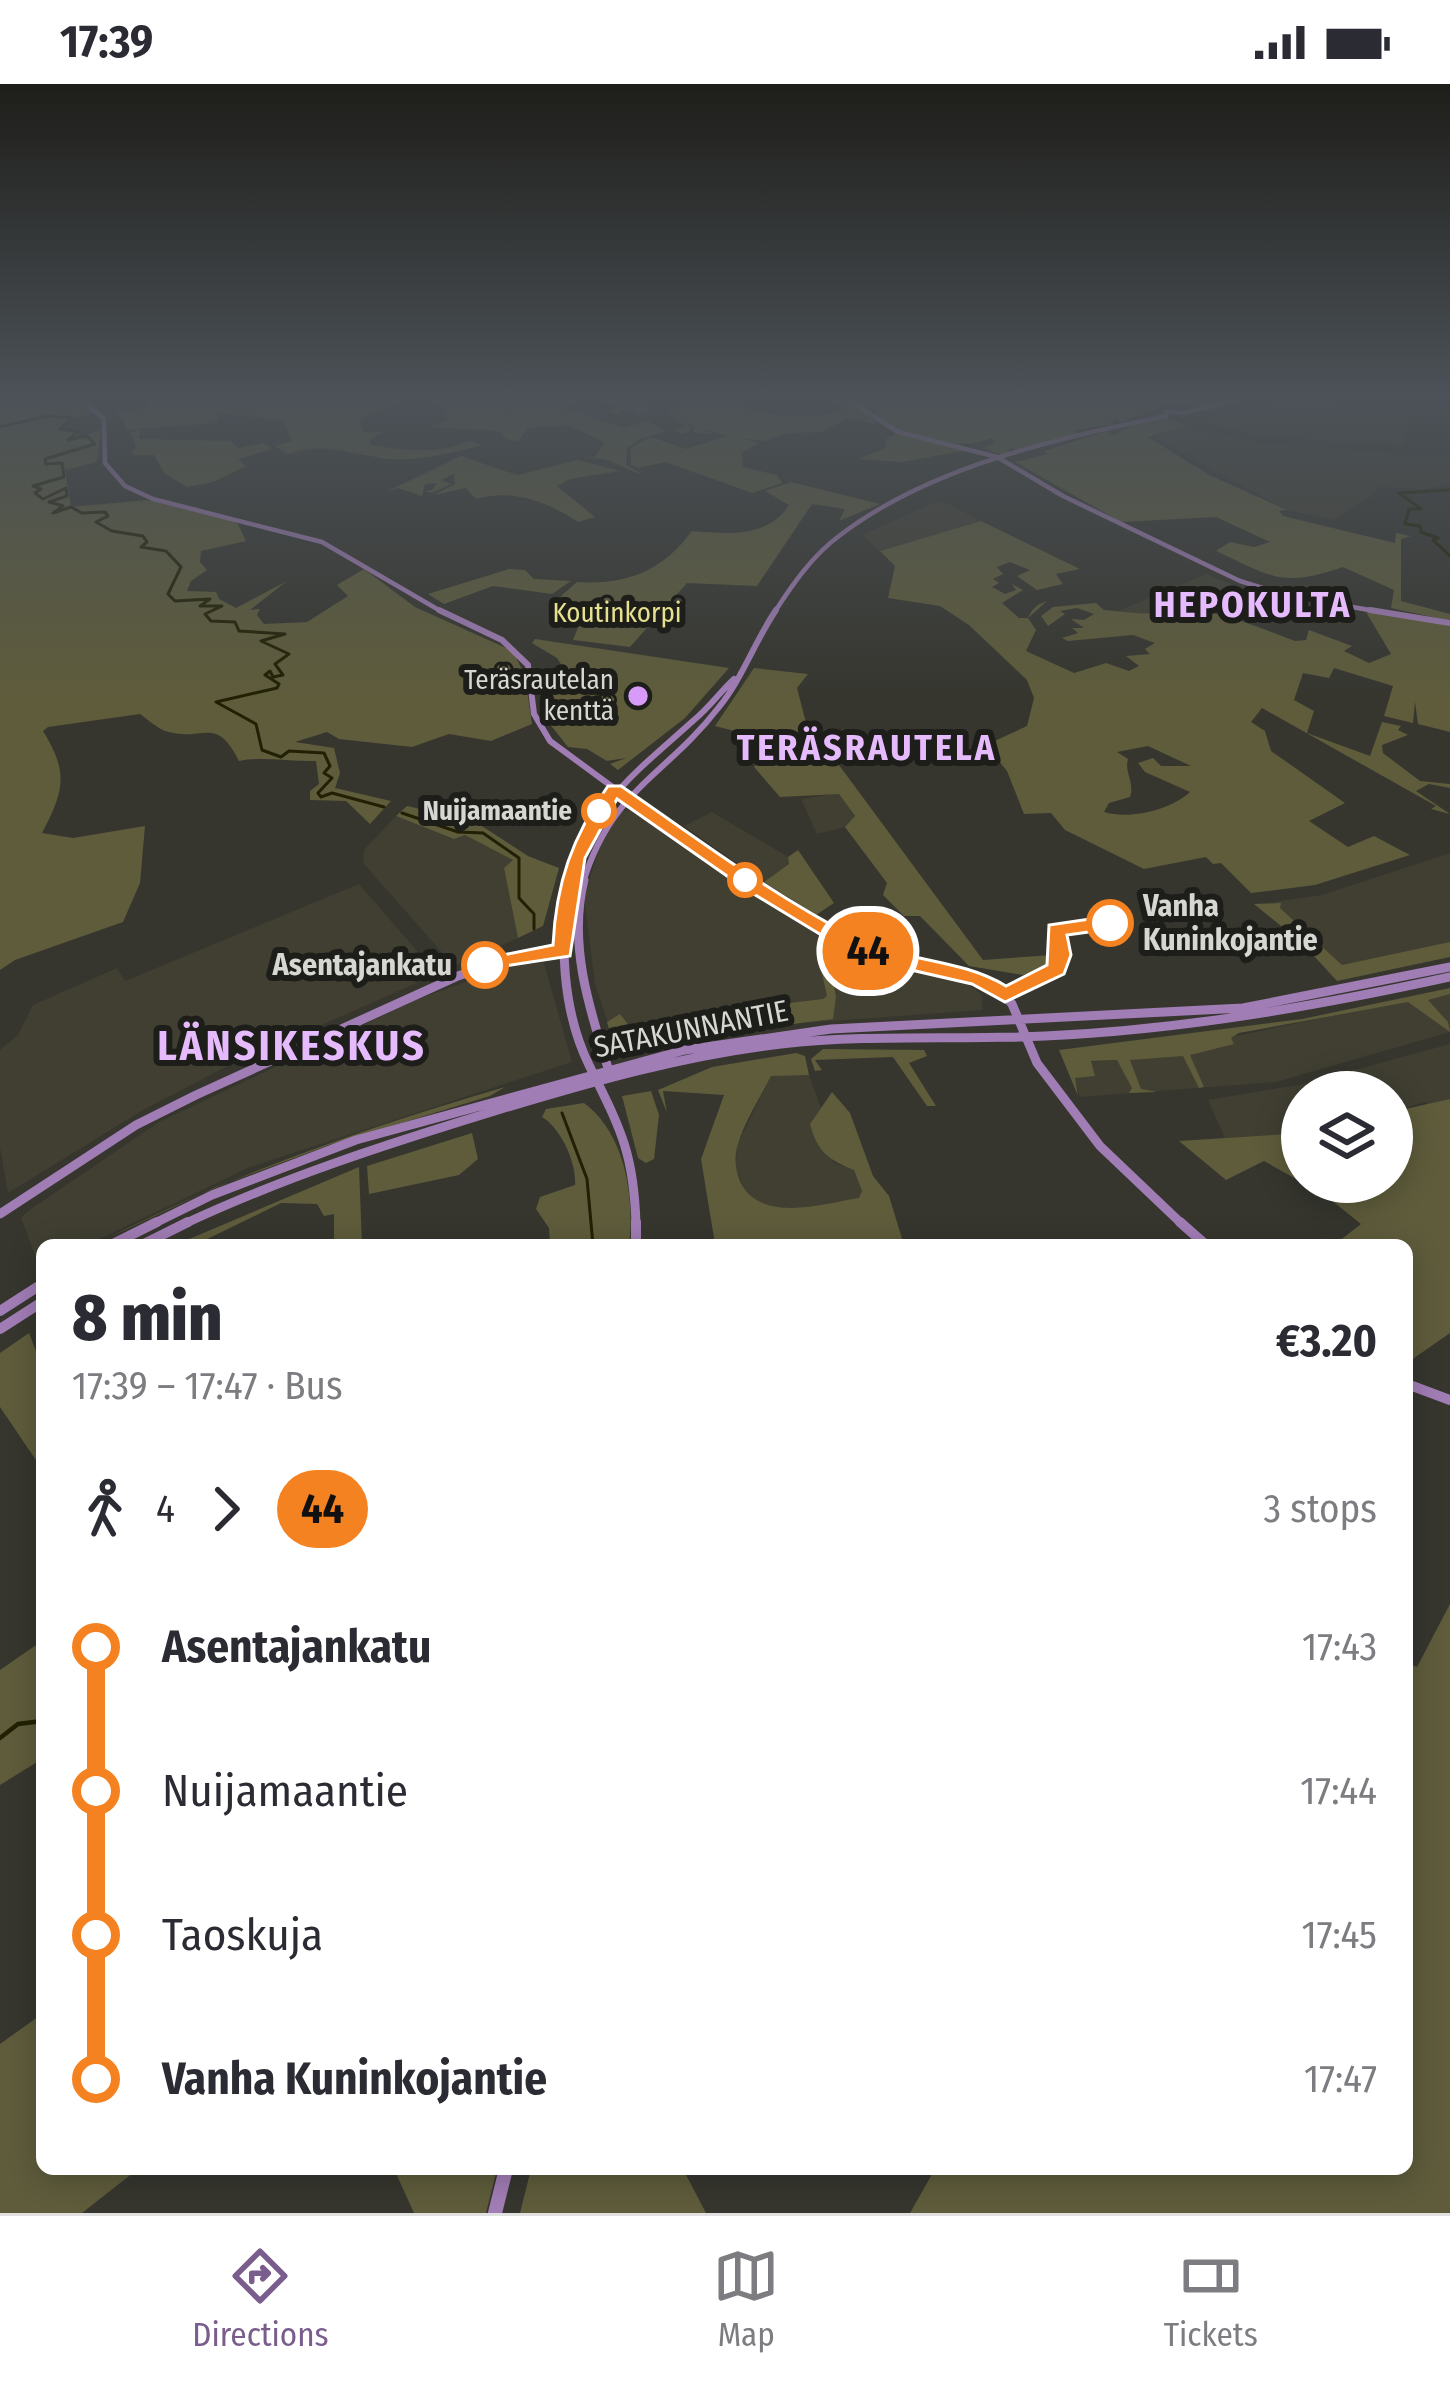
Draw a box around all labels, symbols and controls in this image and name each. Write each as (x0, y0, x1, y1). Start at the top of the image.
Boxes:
text: 17:39 (60, 15, 153, 69)
district label: HEPOKULTA (1154, 583, 1352, 627)
park label: Koutinkorpi (552, 597, 682, 629)
place label: Teräsrautelan kenttä (464, 664, 614, 727)
marker: Teräsrautelan kenttä (625, 683, 651, 709)
district label: TERÄSRAUTELA (737, 726, 997, 770)
place label: Nuijamaantie (423, 795, 572, 827)
marker: Nuijamaantie (583, 795, 615, 827)
unlabelled marker (729, 864, 761, 896)
place label: Vanha Kuninkojantie (1142, 888, 1318, 958)
marker: Vanha Kuninkojantie (1088, 901, 1132, 945)
line badge: 44 (814, 912, 922, 990)
text: 44 (846, 926, 890, 976)
marker: Asentajankatu (463, 943, 507, 987)
place label: Asentajankatu (272, 947, 452, 983)
street label: SATAKUNNANTIE (591, 993, 791, 1065)
district label: LÄNSIKESKUS (157, 1021, 427, 1071)
map controls (1281, 1071, 1413, 1203)
button: layers (1281, 1071, 1413, 1203)
text: 8 min (72, 1278, 222, 1357)
text: €3.20 (1276, 1314, 1377, 1368)
text: 17:39 – 17:47 · Bus (72, 1363, 343, 1409)
icon: walk (72, 1476, 138, 1542)
icon: forward (193, 1476, 259, 1542)
text: 44 (301, 1484, 344, 1534)
text: 4 (156, 1486, 175, 1532)
text: 3 stops (1264, 1486, 1377, 1532)
text: Asentajankatu (162, 1620, 431, 1674)
text: 17:43 (1302, 1624, 1377, 1670)
text: Nuijamaantie (162, 1764, 408, 1818)
text: 17:44 (1300, 1768, 1377, 1814)
text: Taoskuja (162, 1908, 323, 1962)
text: 17:45 (1302, 1912, 1377, 1958)
text: Vanha Kuninkojantie (162, 2052, 547, 2106)
text: 17:47 (1304, 2056, 1377, 2102)
tab: Directions (192, 2243, 329, 2355)
tab: Map (713, 2243, 779, 2355)
tab: Tickets (1164, 2243, 1258, 2355)

